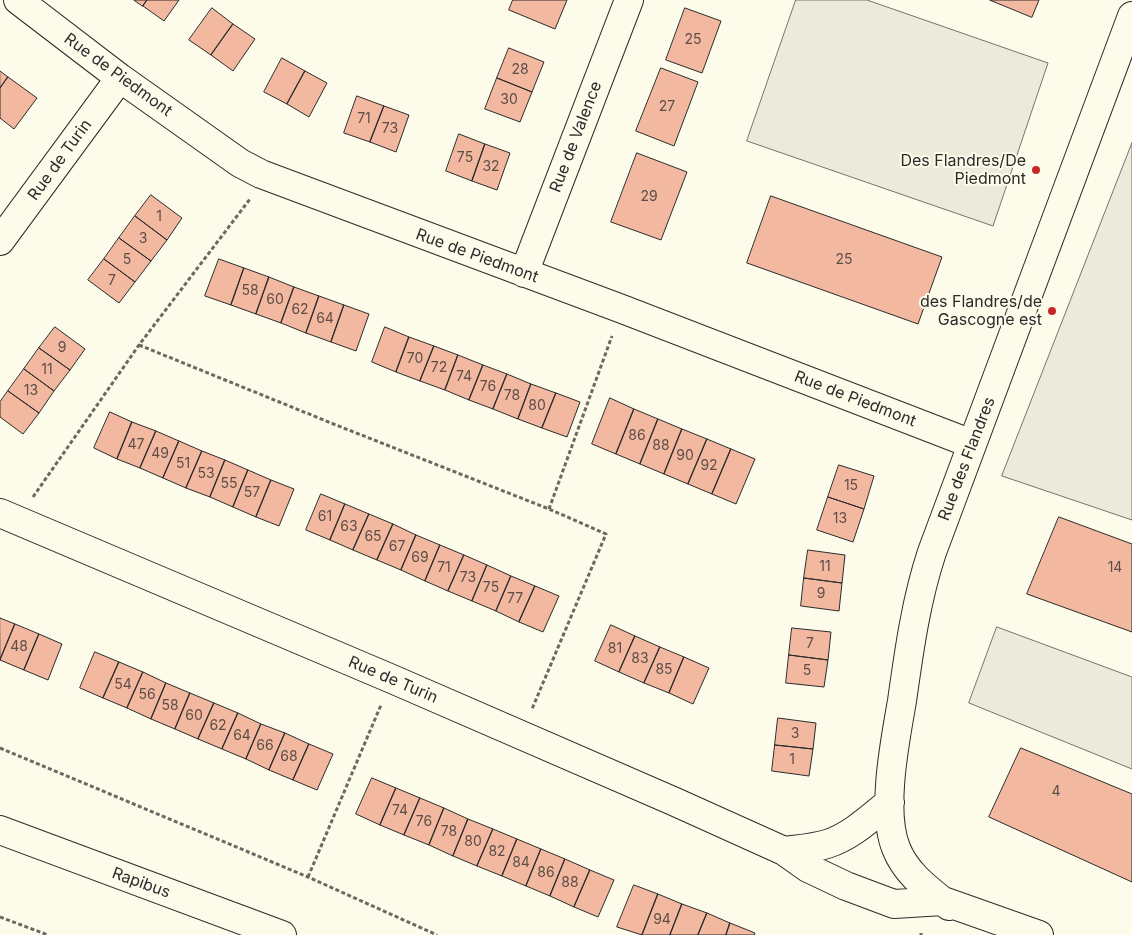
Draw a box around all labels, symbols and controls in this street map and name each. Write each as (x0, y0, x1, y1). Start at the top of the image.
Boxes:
street label: Rue de Piedmont (60, 29, 176, 121)
house number: 25 (684, 32, 702, 48)
house number: 28 (511, 62, 529, 78)
street label: Rue de Valence (546, 79, 606, 195)
house number: 30 (500, 92, 518, 108)
house number: 27 (659, 99, 675, 115)
house number: 71 (357, 111, 371, 127)
street label: Rue de Turin (24, 116, 96, 204)
house number: 73 (382, 121, 398, 137)
house number: 75 (457, 150, 473, 166)
place label: Des Flandres/De Piedmont (900, 151, 1026, 189)
house number: 32 (482, 159, 500, 175)
marker: Des Flandres/De Piedmont (1030, 164, 1042, 176)
house number: 29 (640, 189, 658, 205)
house number: 1 (156, 209, 162, 225)
street label: Rue de Piedmont (413, 225, 541, 287)
house number: 3 (139, 231, 147, 247)
house number: 5 (123, 252, 131, 268)
house number: 25 (835, 252, 853, 268)
house number: 7 (108, 273, 116, 289)
house number: 58 (241, 283, 259, 299)
house number: 60 (266, 292, 284, 308)
place label: des Flandres/de Gascogne est (920, 292, 1042, 330)
house number: 62 (291, 302, 309, 318)
marker: des Flandres/de Gascogne est (1046, 305, 1058, 317)
house number: 64 (316, 311, 334, 327)
house number: 9 (58, 340, 66, 356)
house number: 70 (407, 351, 423, 367)
house number: 72 (431, 360, 447, 376)
house number: 11 (41, 362, 53, 378)
street label: Rue de Piedmont (791, 367, 919, 431)
house number: 74 (456, 369, 472, 385)
house number: 76 (480, 379, 496, 395)
house number: 13 (24, 383, 38, 399)
house number: 78 (504, 388, 520, 404)
street label: Rue des Flandres (935, 395, 999, 523)
house number: 80 (528, 398, 546, 414)
house number: 86 (628, 428, 646, 444)
house number: 47 (128, 437, 144, 453)
house number: 88 (652, 438, 670, 454)
house number: 49 (151, 446, 169, 462)
house number: 90 (676, 448, 694, 464)
house number: 51 (176, 456, 190, 472)
house number: 92 (700, 458, 718, 474)
house number: 53 (197, 466, 215, 482)
house number: 55 (220, 476, 238, 492)
house number: 15 (844, 478, 858, 494)
house number: 57 (244, 485, 260, 501)
house number: 61 (318, 509, 332, 525)
house number: 13 (833, 511, 847, 527)
house number: 63 (340, 519, 358, 535)
house number: 65 (364, 529, 382, 545)
house number: 67 (389, 539, 405, 555)
house number: 69 (411, 550, 429, 566)
house number: 11 (819, 559, 831, 575)
house number: 71 (437, 560, 451, 576)
house number: 14 (1108, 560, 1122, 576)
house number: 73 (460, 570, 476, 586)
house number: 75 (483, 580, 499, 596)
house number: 9 (817, 586, 825, 602)
house number: 77 (507, 591, 523, 607)
house number: 7 (806, 636, 814, 652)
house number: 48 (10, 639, 28, 655)
house number: 81 (608, 641, 622, 657)
house number: 83 (631, 651, 649, 667)
street label: Rue de Turin (345, 653, 441, 707)
house number: 85 (655, 662, 673, 678)
house number: 5 (803, 663, 811, 679)
house number: 54 (114, 677, 132, 693)
house number: 56 (138, 687, 156, 703)
house number: 58 (161, 698, 179, 714)
house number: 60 (185, 708, 203, 724)
house number: 62 (209, 718, 227, 734)
house number: 3 (791, 726, 799, 742)
house number: 64 (233, 728, 251, 744)
house number: 66 (256, 738, 274, 754)
house number: 68 (280, 749, 298, 765)
house number: 1 (789, 752, 795, 768)
house number: 4 (1051, 784, 1061, 800)
house number: 74 (392, 803, 408, 819)
house number: 76 (416, 814, 432, 830)
house number: 78 (441, 824, 457, 840)
house number: 80 (464, 834, 482, 850)
house number: 82 (488, 844, 506, 860)
house number: 84 (512, 855, 530, 871)
street label: Rapibus (109, 864, 173, 902)
house number: 86 (537, 865, 555, 881)
house number: 88 (561, 875, 579, 891)
house number: 94 (653, 912, 671, 928)

